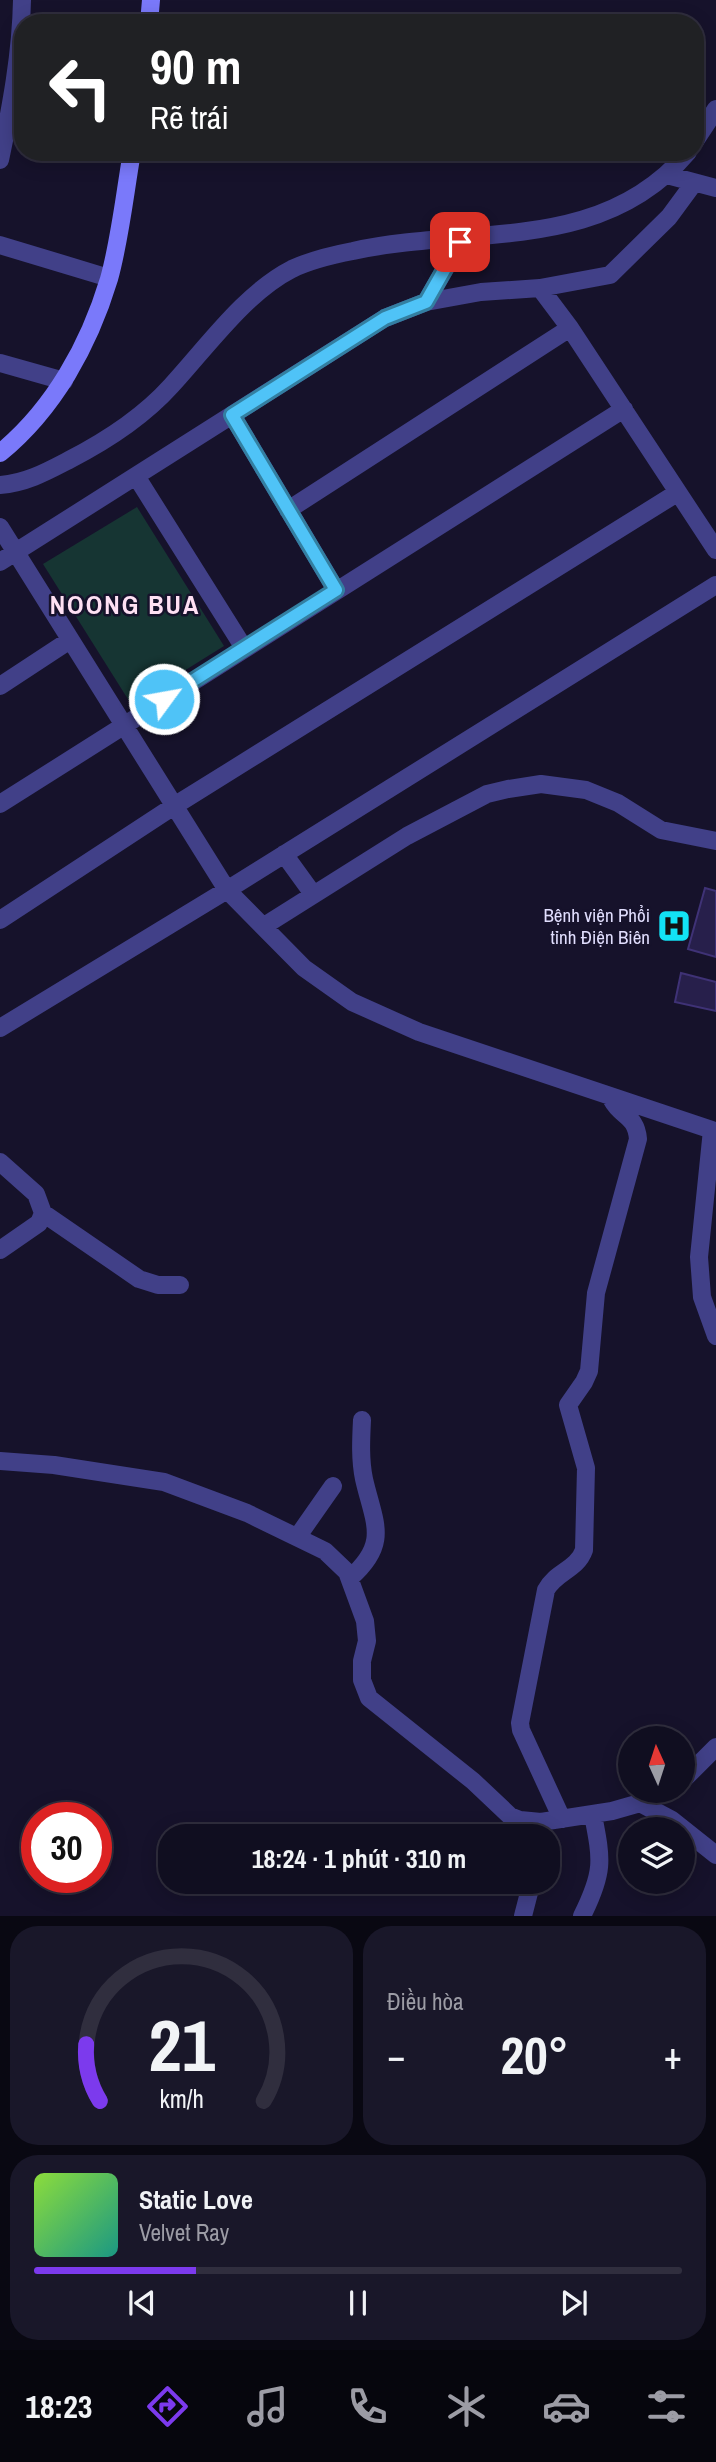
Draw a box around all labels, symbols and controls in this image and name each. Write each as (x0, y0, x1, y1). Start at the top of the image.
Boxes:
text: 90 m (150, 33, 242, 99)
icon: left (35, 42, 126, 133)
text: Rẽ trái (150, 96, 229, 139)
pin (430, 212, 490, 272)
icon: arrive (441, 223, 479, 261)
district label: NOONG BUA (50, 587, 200, 622)
position arrow (127, 662, 201, 736)
place label: Bệnh viện Phổi tỉnh Điện Biên (543, 902, 650, 950)
hospital icon: Bệnh viện Phổi tỉnh Điện Biên (655, 907, 693, 945)
north arrow (618, 1726, 695, 1802)
map controls (618, 1726, 695, 1894)
speed limit sign: 30 (21, 1802, 112, 1893)
button: layers (618, 1817, 695, 1894)
text: 18:24 · 1 phút · 310 m (252, 1841, 466, 1876)
text: Điều hòa (387, 1986, 464, 2017)
text: 21 (148, 1997, 215, 2095)
text: 20° (500, 2020, 569, 2090)
text: − (387, 2030, 405, 2081)
text: + (664, 2030, 682, 2081)
text: km/h (159, 2082, 204, 2116)
text: Static Love (139, 2182, 253, 2217)
text: Velvet Ray (139, 2217, 229, 2248)
icon: previous (123, 2284, 161, 2322)
icon: pause (339, 2284, 377, 2322)
icon: next (555, 2284, 593, 2322)
icon: directions (143, 2382, 192, 2431)
icon: music (243, 2382, 292, 2431)
icon: phone (343, 2382, 392, 2431)
icon: climate (442, 2382, 491, 2431)
icon: car (542, 2382, 591, 2431)
icon: filters (642, 2382, 691, 2431)
text: 18:23 (25, 2385, 92, 2428)

